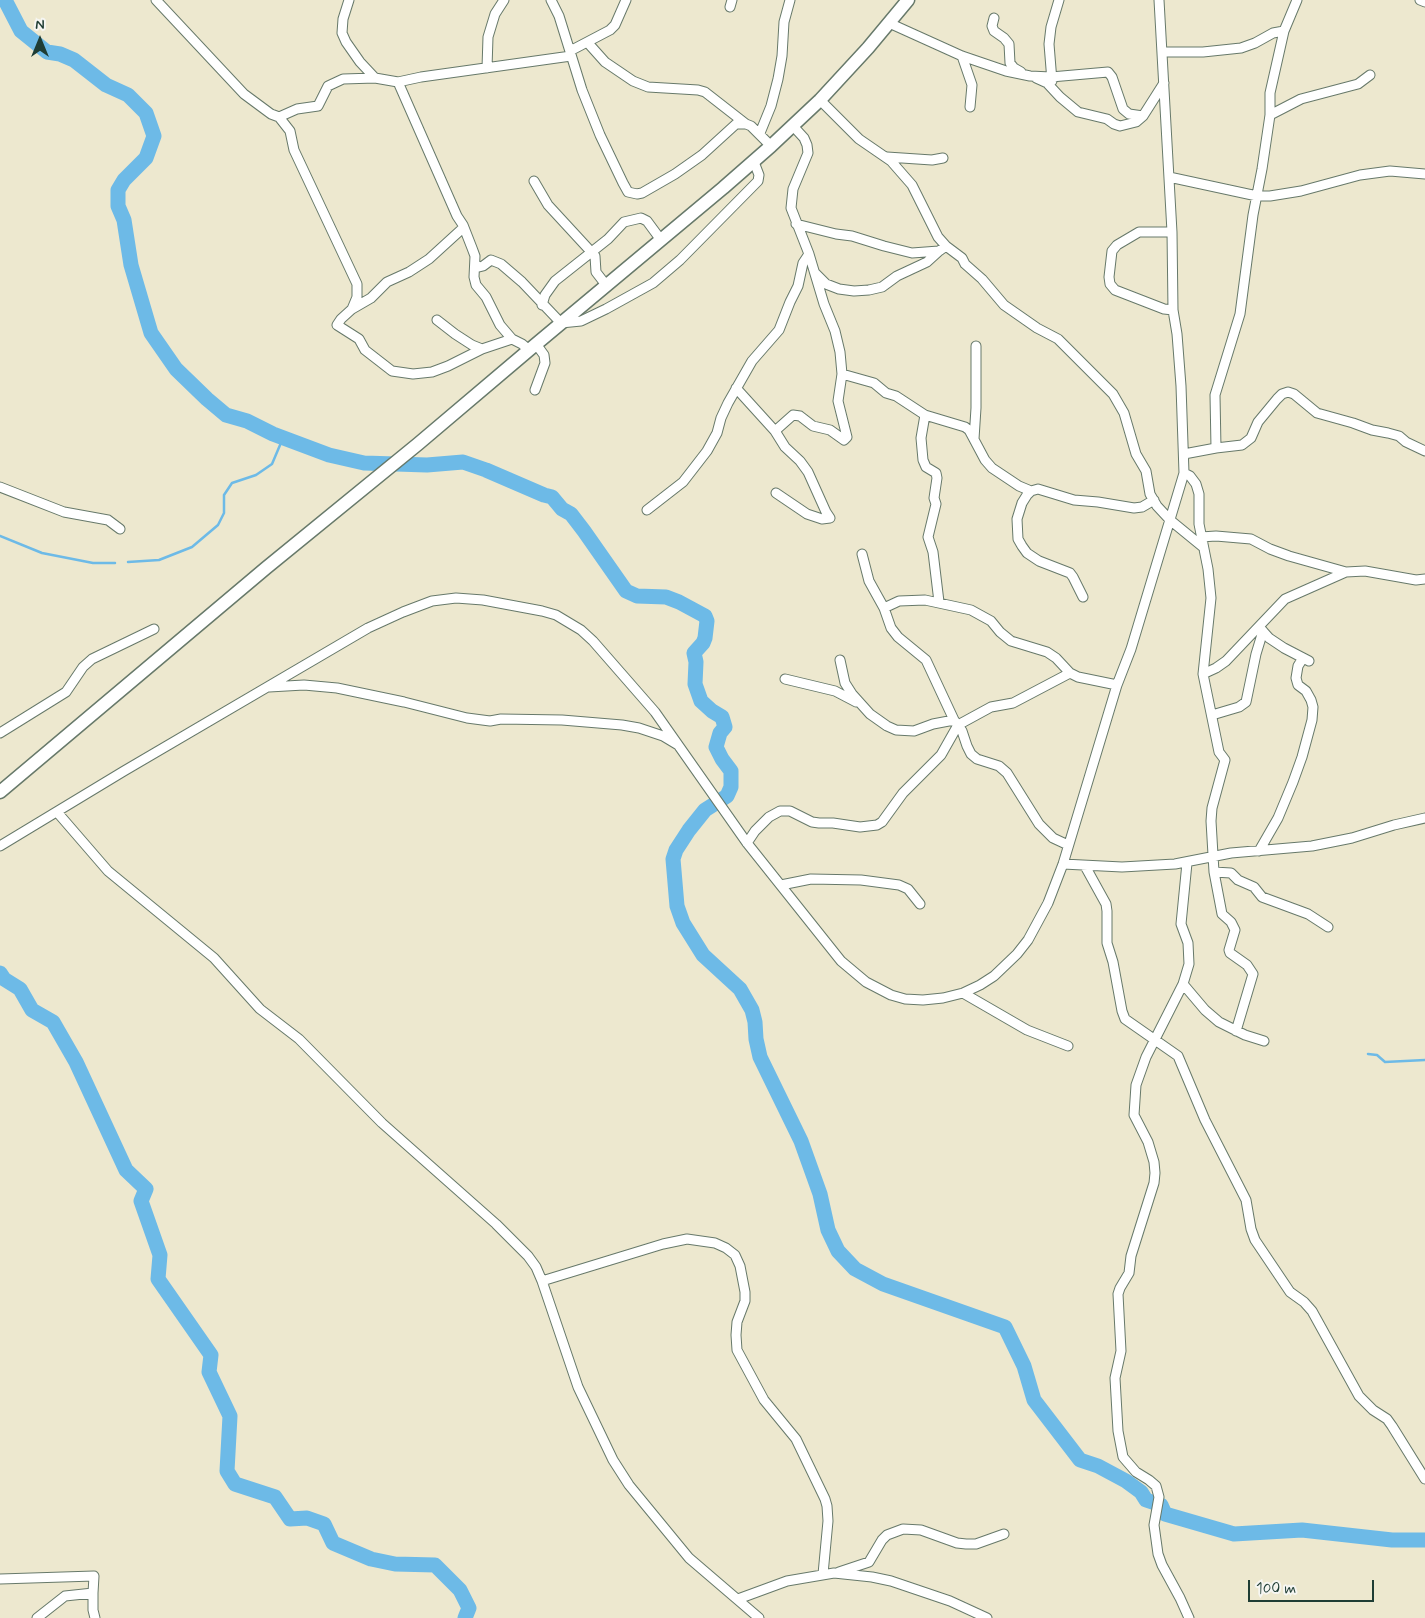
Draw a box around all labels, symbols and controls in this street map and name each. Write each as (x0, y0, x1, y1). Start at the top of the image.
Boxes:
north arrow (15, 15, 65, 65)
text: N (35, 16, 45, 34)
scale bar (1250, 1570, 1376, 1602)
text: 100 m (1256, 1579, 1296, 1599)

